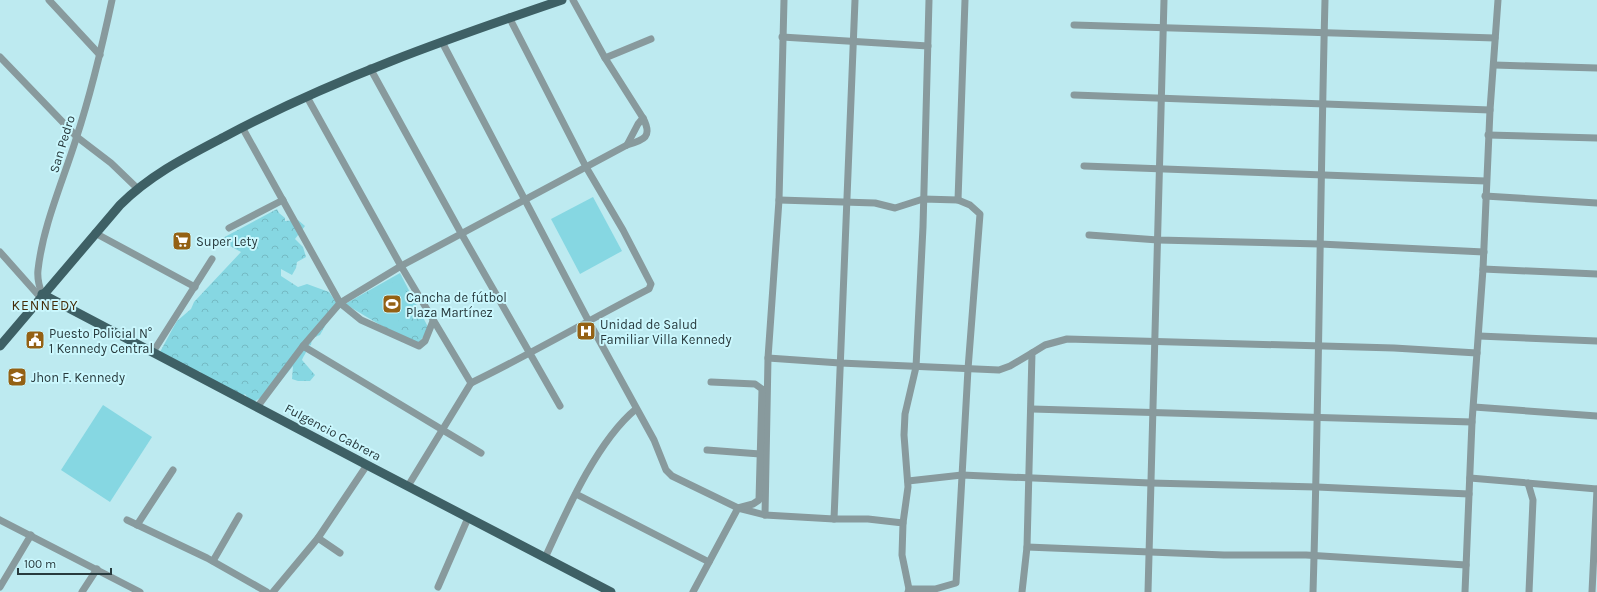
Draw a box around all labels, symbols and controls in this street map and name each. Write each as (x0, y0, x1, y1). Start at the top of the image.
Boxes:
street label: San Pedro (46, 113, 78, 175)
supermarket icon: Super Lety (171, 230, 193, 252)
place label: Super Lety (196, 234, 257, 249)
place label: Cancha de fútbol Plaza Martínez (406, 290, 507, 320)
sports icon: Cancha de fútbol Plaza Martínez (381, 293, 403, 315)
district label: KENNEDY (12, 297, 78, 314)
place label: Unidad de Salud Familiar Villa Kennedy (600, 317, 732, 347)
hospital icon: Unidad de Salud Familiar Villa Kennedy (575, 320, 597, 342)
place label: Puesto Policial N° 1 Kennedy Central (49, 326, 153, 356)
public building icon: Puesto Policial N° 1 Kennedy Central (24, 329, 46, 351)
school or university icon: Jhon F. Kennedy (6, 366, 28, 388)
place label: Jhon F. Kennedy (31, 370, 125, 385)
street label: Fulgencio Cabrera (282, 400, 384, 464)
scale bar (18, 550, 111, 576)
text: 100 m (24, 557, 56, 571)

